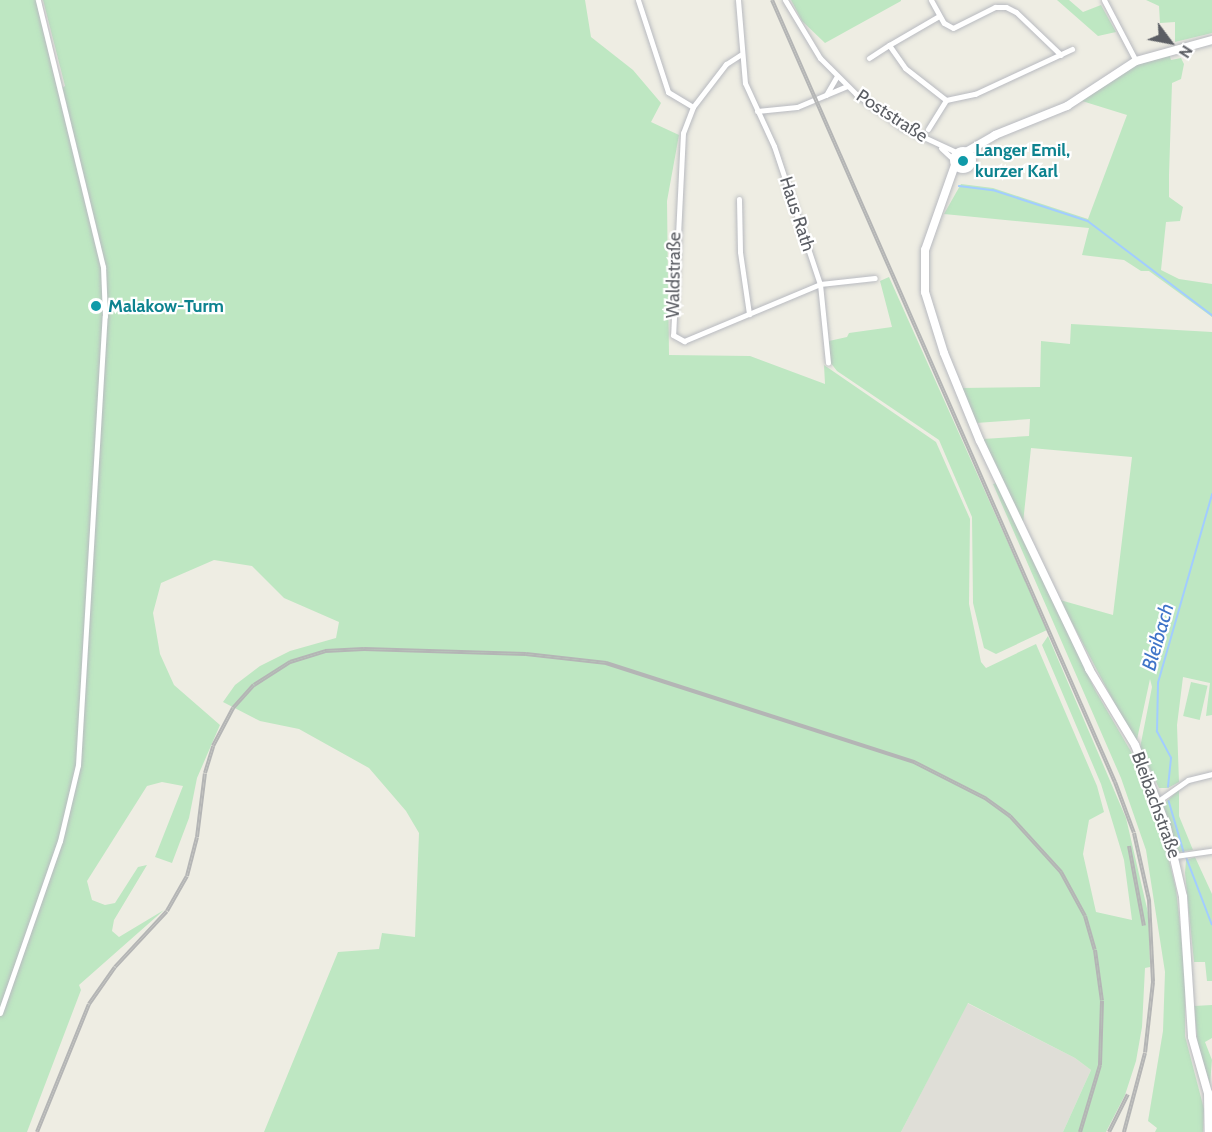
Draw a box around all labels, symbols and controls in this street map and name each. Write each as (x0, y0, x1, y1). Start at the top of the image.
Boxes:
north arrow (1140, 12, 1200, 72)
text: N (1175, 42, 1197, 62)
street label: Poststraße (852, 85, 932, 147)
place label: Langer Emil, kurzer Karl (975, 140, 1070, 182)
marker: Langer Emil, kurzer Karl (956, 154, 970, 168)
street label: Haus Rath (775, 174, 819, 254)
street label: Waldstraße (662, 232, 686, 318)
place label: Malakow-Turm (108, 295, 224, 317)
marker: Malakow-Turm (89, 299, 103, 313)
water label: Bleibach (1137, 601, 1179, 673)
street label: Bleibachstraße (1127, 749, 1185, 861)

